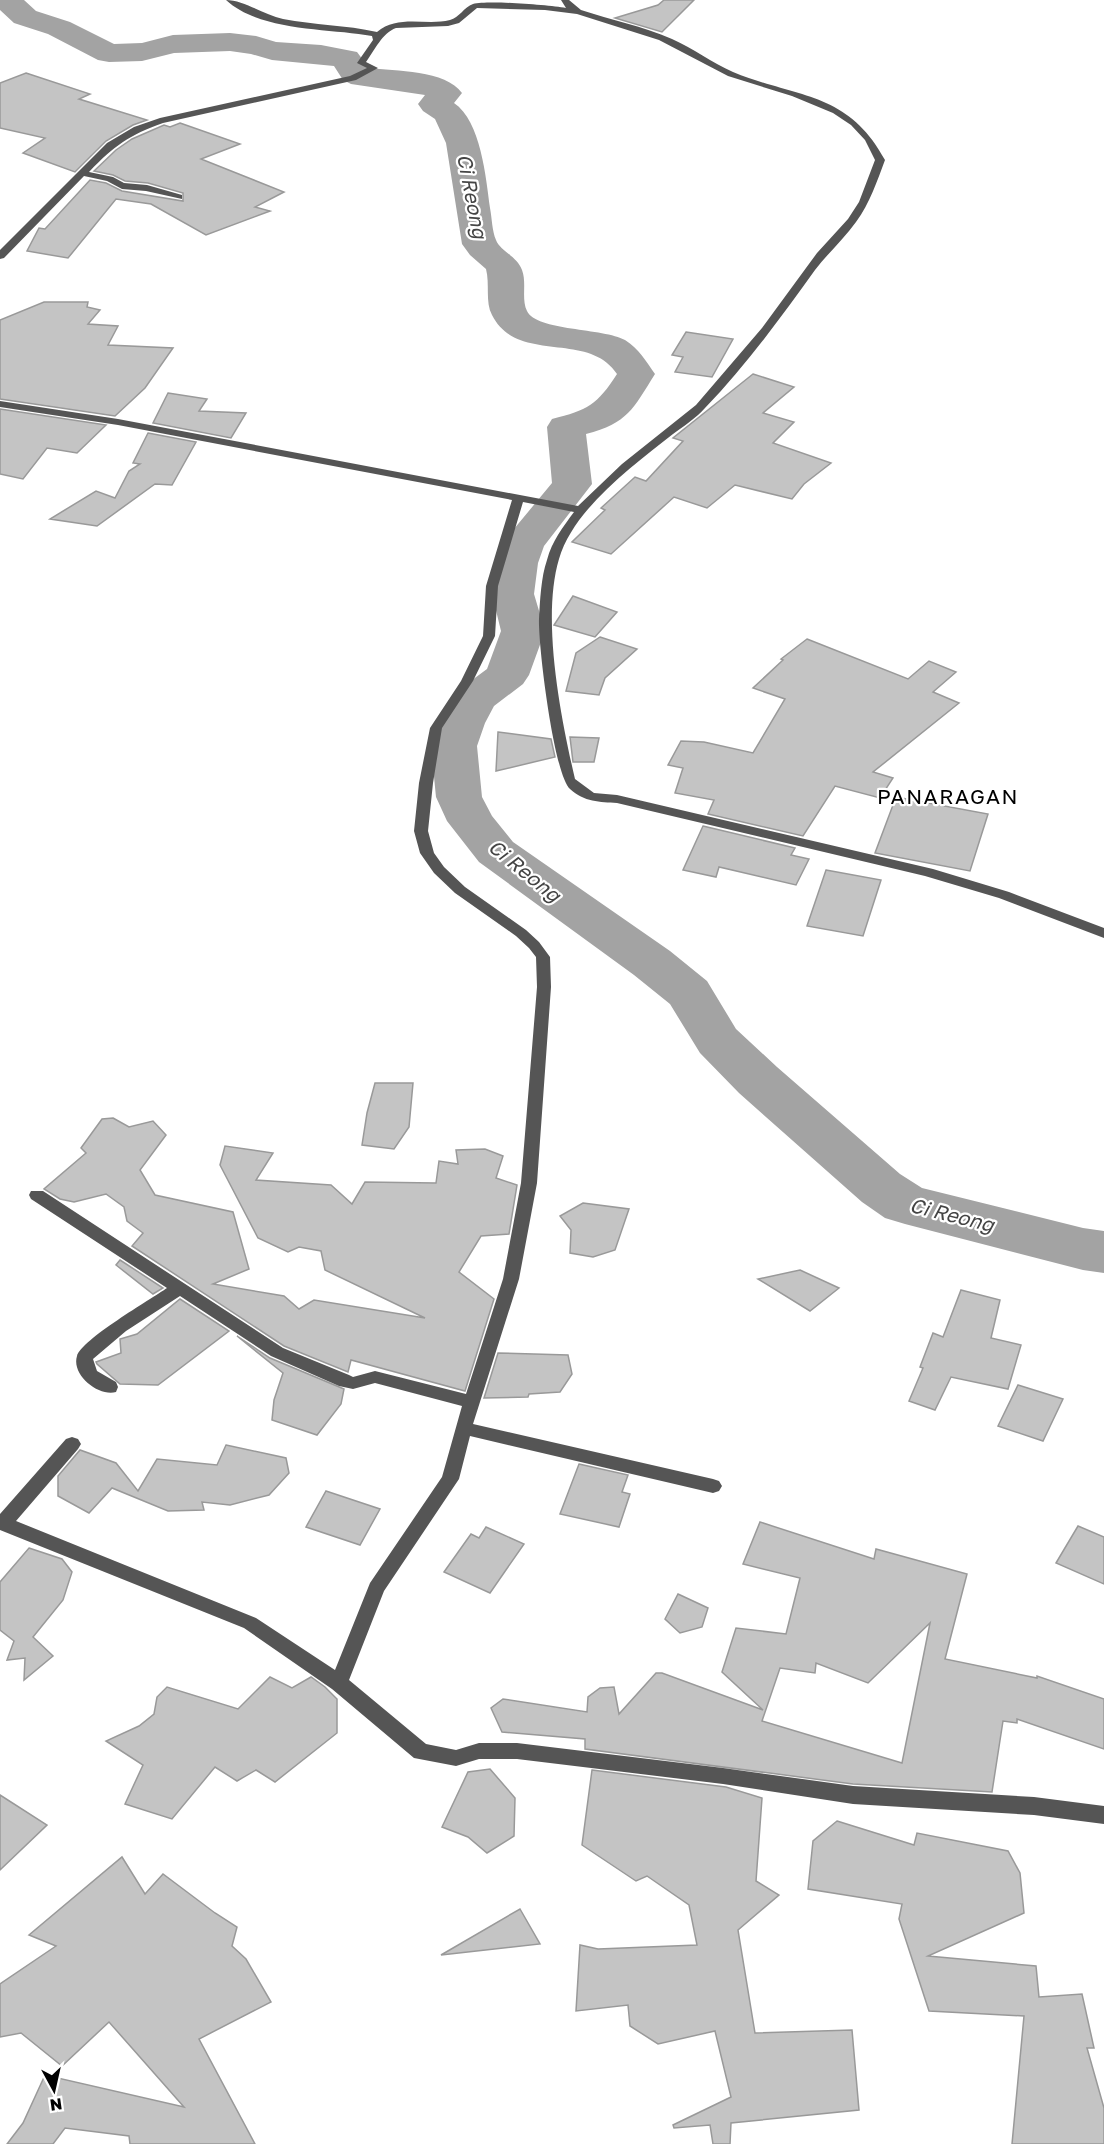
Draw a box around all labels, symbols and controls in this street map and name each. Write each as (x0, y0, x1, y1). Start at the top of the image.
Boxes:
water label: Ci Reong (452, 152, 493, 242)
district label: PANARAGAN (877, 783, 1019, 809)
water label: Ci Reong (484, 834, 567, 908)
water label: Ci Reong (907, 1192, 998, 1237)
north arrow (24, 2060, 84, 2120)
text: N (49, 2094, 64, 2116)

